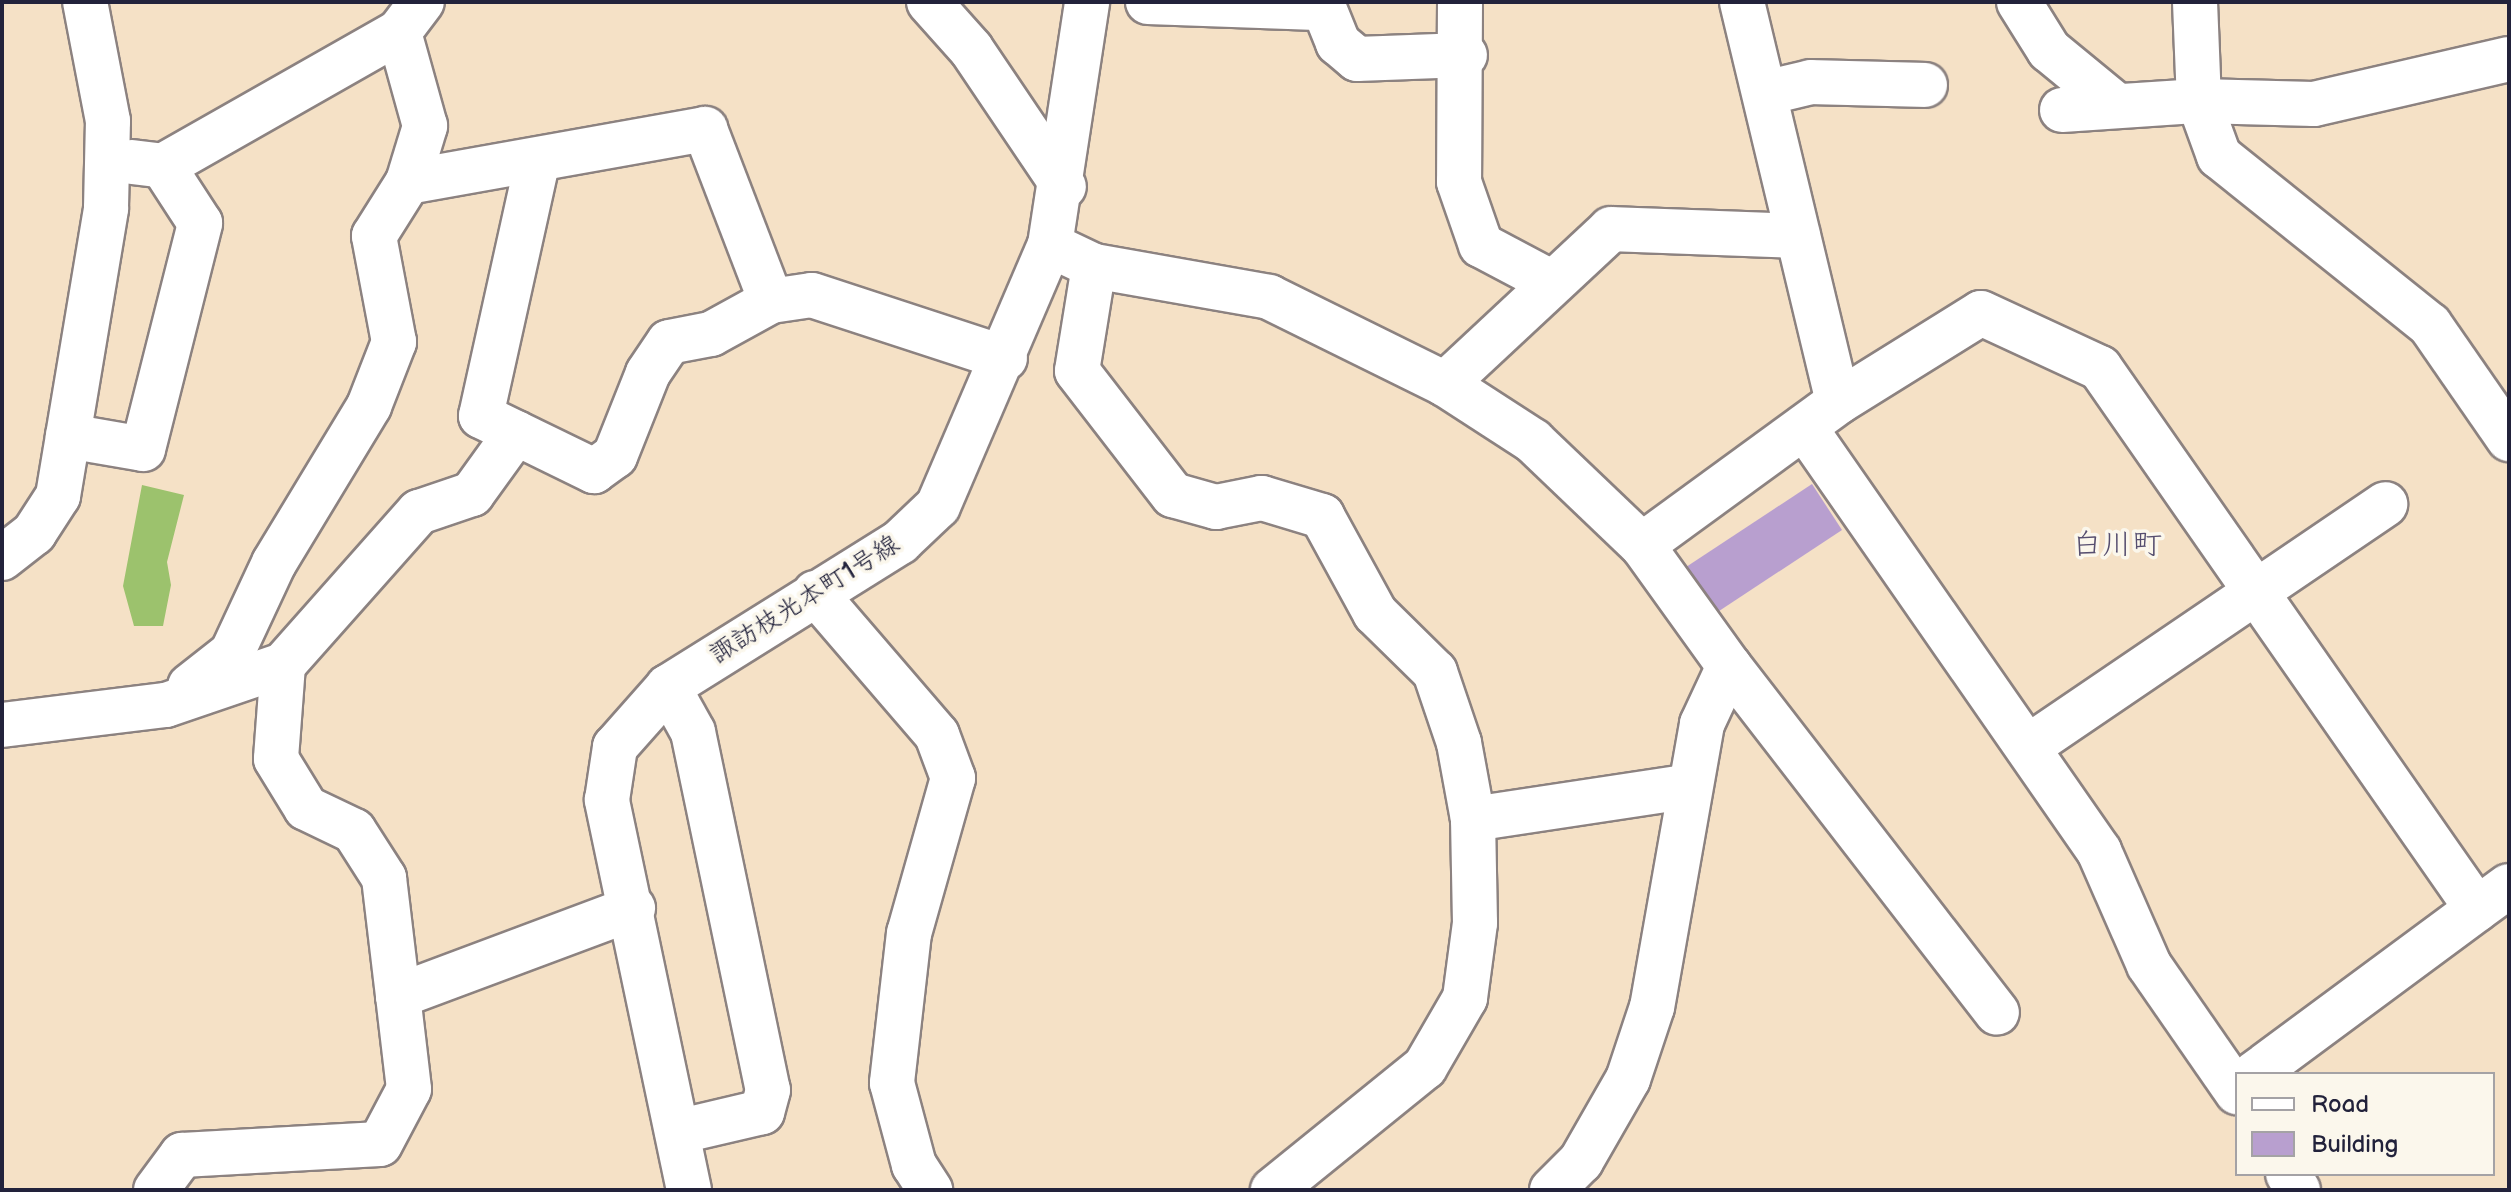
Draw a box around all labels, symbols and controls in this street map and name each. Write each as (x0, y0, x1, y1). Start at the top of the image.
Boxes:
district label: 白川町 (2072, 527, 2162, 563)
street label: 諏訪枝光本町1号線 (704, 529, 906, 671)
legend (2235, 1072, 2495, 1176)
text: Road (2311, 1090, 2369, 1119)
text: Building (2311, 1130, 2398, 1159)

